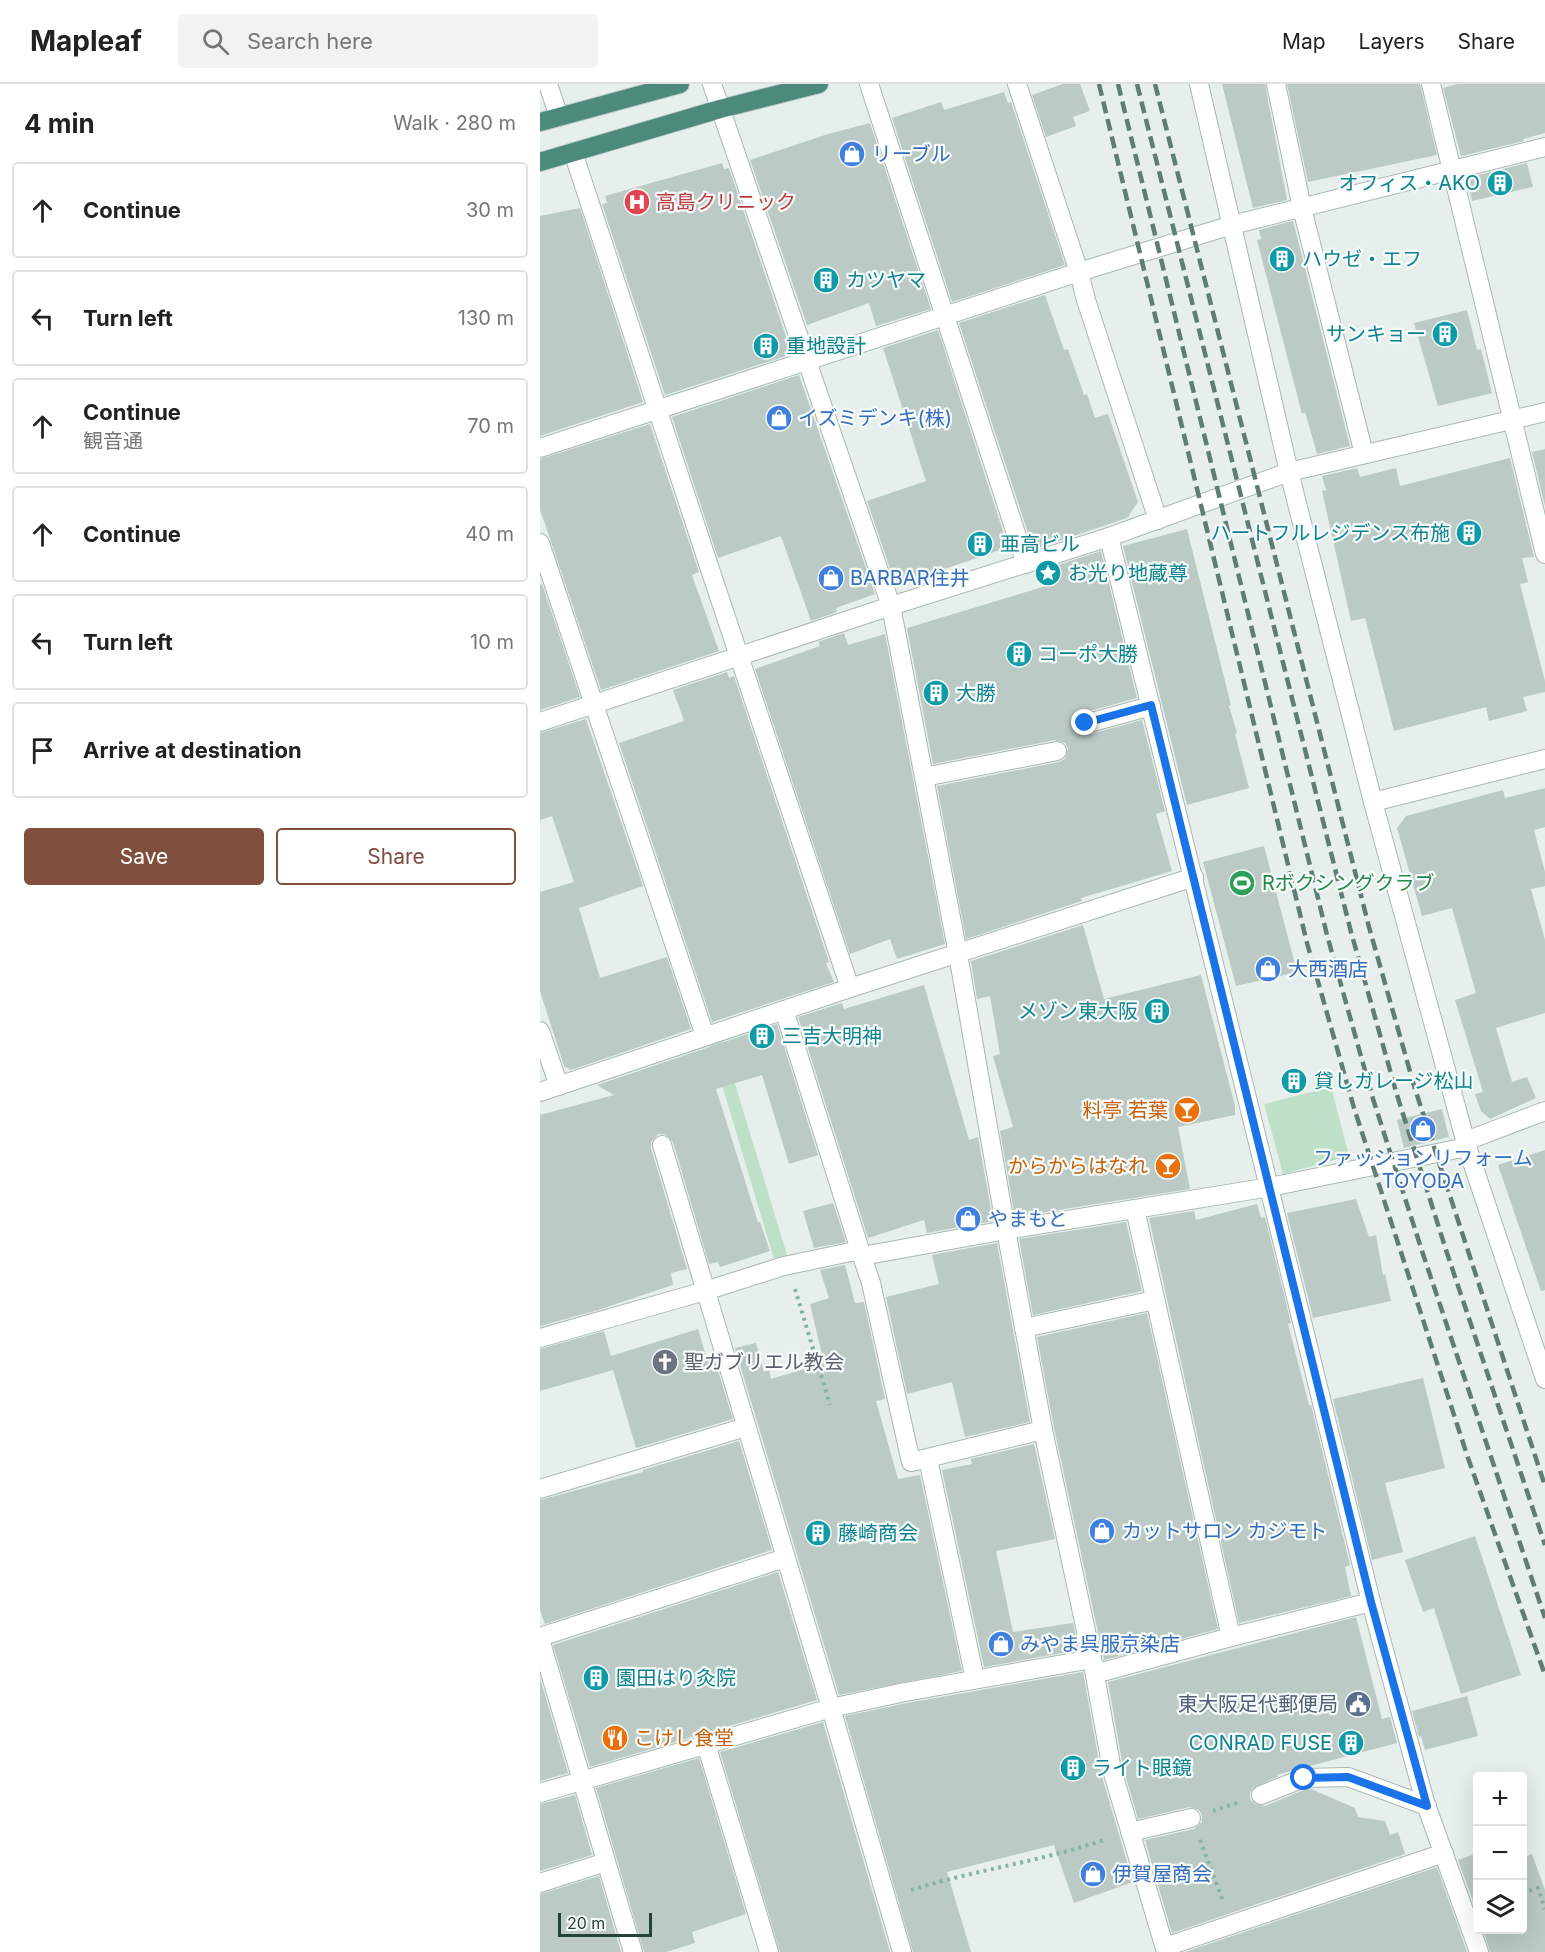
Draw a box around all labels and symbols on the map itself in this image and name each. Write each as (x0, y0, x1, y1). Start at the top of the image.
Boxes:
shop icon: リーブル (837, 139, 867, 169)
place label: リーブル (872, 142, 951, 166)
building icon: オフィス・AKO (1485, 168, 1515, 198)
place label: オフィス・AKO (1339, 171, 1480, 195)
hospital icon: 高島クリニック (622, 187, 652, 217)
place label: 高島クリニック (656, 190, 796, 214)
building icon: ハウゼ・エフ (1267, 244, 1297, 274)
place label: ハウゼ・エフ (1302, 247, 1422, 271)
building icon: カツヤマ (811, 265, 841, 295)
place label: カツヤマ (846, 268, 926, 292)
building icon: サンキョー (1430, 319, 1460, 349)
place label: サンキョー (1326, 322, 1426, 346)
building icon: 重地設計 (751, 331, 781, 361)
place label: 重地設計 (786, 334, 866, 358)
shop icon: イズミデンキ(株) (764, 403, 794, 433)
place label: イズミデンキ(株) (798, 406, 952, 430)
building icon: ハートフルレジデンス布施 (1454, 518, 1484, 548)
place label: ハートフルレジデンス布施 (1210, 521, 1450, 545)
building icon: 亜高ビル (965, 529, 995, 559)
place label: 亜高ビル (1000, 532, 1080, 556)
place icon: お光り地蔵尊 (1033, 558, 1063, 588)
place label: お光り地蔵尊 (1068, 561, 1188, 585)
shop icon: BARBAR住井 (816, 563, 846, 593)
place label: BARBAR住井 (850, 566, 970, 590)
building icon: コーポ大勝 (1004, 639, 1034, 669)
place label: コーポ大勝 (1038, 642, 1138, 666)
building icon: 大勝 (921, 678, 951, 708)
place label: 大勝 (956, 681, 996, 705)
route end (1071, 709, 1097, 735)
sports icon: Rボクシングクラブ (1227, 868, 1257, 898)
place label: Rボクシングクラブ (1262, 871, 1434, 895)
shop icon: 大西酒店 (1253, 954, 1283, 984)
place label: 大西酒店 (1288, 957, 1368, 981)
building icon: メゾン東大阪 (1142, 996, 1172, 1026)
place label: メゾン東大阪 (1018, 999, 1138, 1023)
building icon: 三吉大明神 (747, 1021, 777, 1051)
place label: 三吉大明神 (782, 1024, 882, 1048)
building icon: 貸しガレージ松山 (1279, 1066, 1309, 1096)
place label: 貸しガレージ松山 (1314, 1069, 1474, 1093)
bar icon: 料亭 若葉 (1172, 1095, 1202, 1125)
place label: 料亭 若葉 (1082, 1098, 1168, 1122)
shop icon: ファッションリフォーム TOYODA (1408, 1114, 1438, 1144)
place label: ファッションリフォーム TOYODA (1313, 1146, 1533, 1193)
bar icon: からからはなれ (1153, 1151, 1183, 1181)
place label: からからはなれ (1008, 1154, 1148, 1178)
shop icon: やまもと (953, 1204, 983, 1234)
place label: やまもと (988, 1207, 1068, 1231)
church icon: 聖ガブリエル教会 (650, 1347, 680, 1377)
place label: 聖ガブリエル教会 (684, 1350, 844, 1374)
shop icon: カットサロン カジモト (1087, 1516, 1117, 1546)
building icon: 藤崎商会 (803, 1518, 833, 1548)
place label: カットサロン カジモト (1122, 1519, 1328, 1543)
place label: 藤崎商会 (838, 1521, 918, 1545)
shop icon: みやま呉服京染店 (986, 1629, 1016, 1659)
place label: みやま呉服京染店 (1020, 1632, 1180, 1656)
building icon: 園田はり灸院 (581, 1663, 611, 1693)
place label: 園田はり灸院 (616, 1666, 736, 1690)
public building icon: 東大阪足代郵便局 (1343, 1689, 1373, 1719)
place label: 東大阪足代郵便局 (1178, 1692, 1338, 1716)
restaurant icon: こけし食堂 (600, 1723, 630, 1753)
place label: こけし食堂 (634, 1726, 734, 1750)
building icon: CONRAD FUSE (1336, 1728, 1366, 1758)
place label: CONRAD FUSE (1189, 1731, 1332, 1755)
building icon: ライト眼鏡 (1058, 1753, 1088, 1783)
place label: ライト眼鏡 (1092, 1756, 1192, 1780)
route start (1290, 1764, 1316, 1790)
shop icon: 伊賀屋商会 (1078, 1859, 1108, 1889)
place label: 伊賀屋商会 (1112, 1862, 1212, 1886)
scale bar (558, 1910, 652, 1938)

